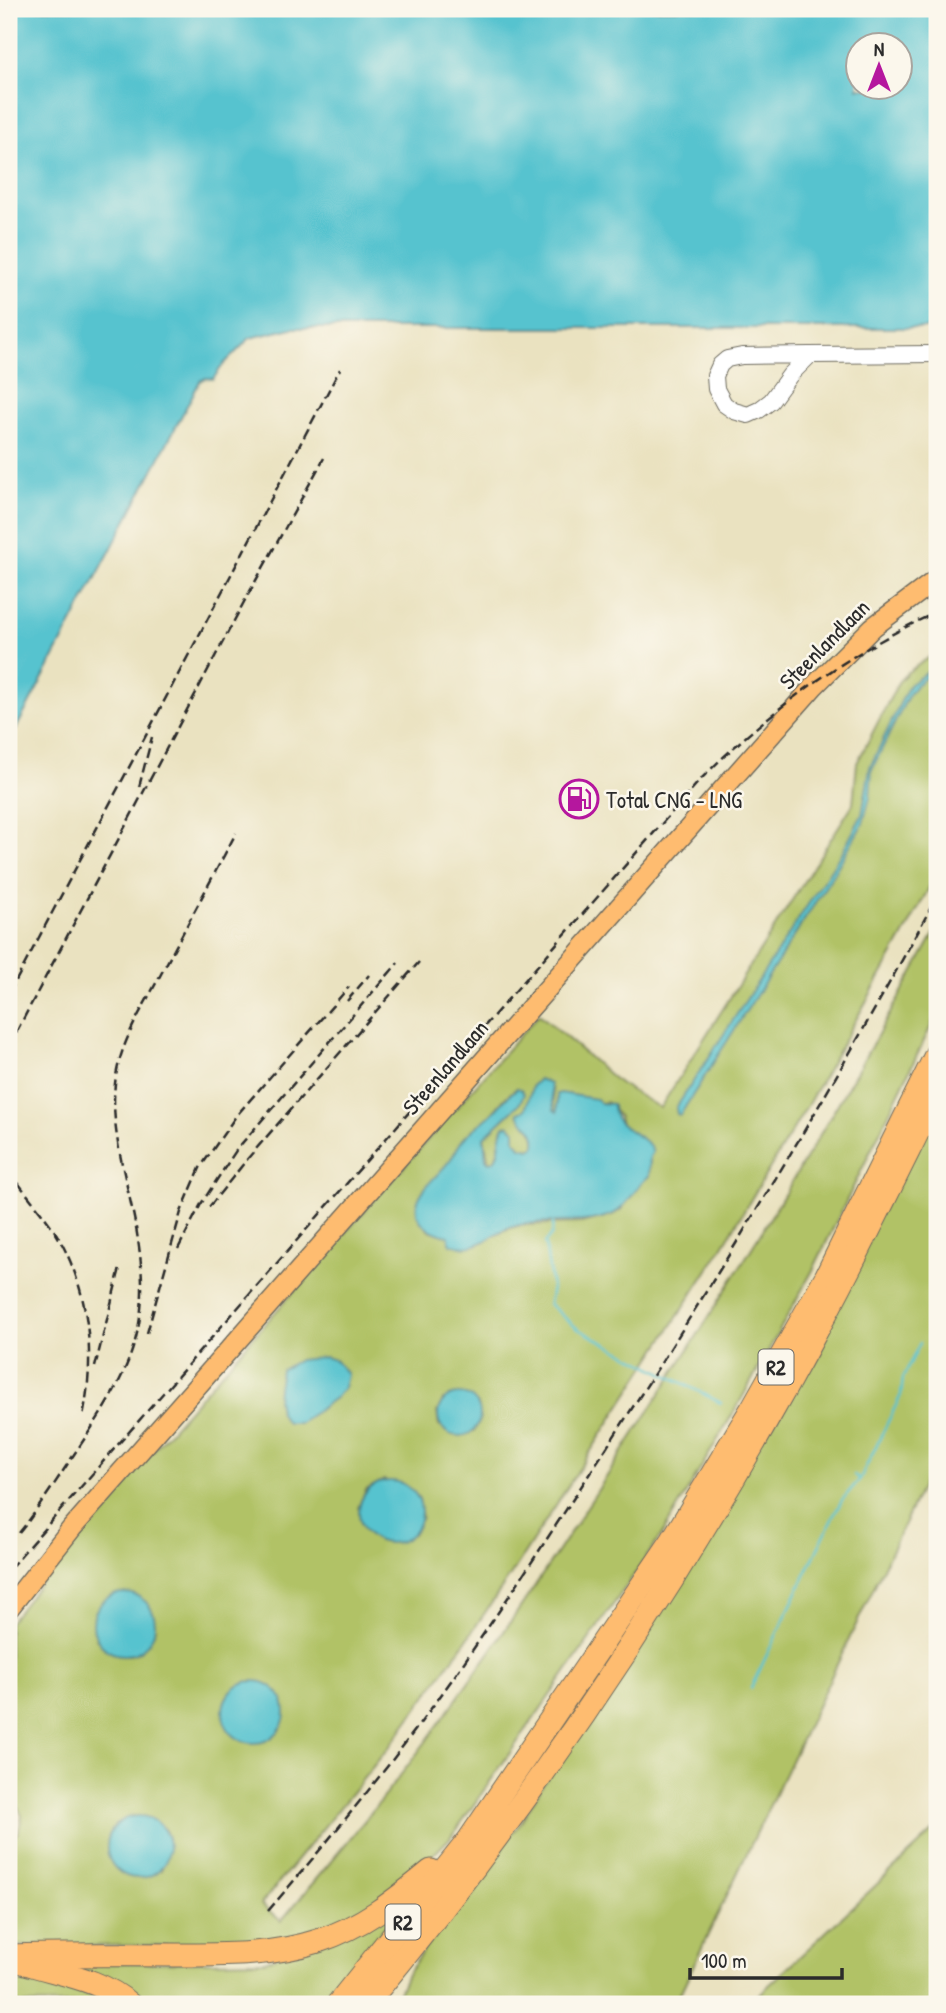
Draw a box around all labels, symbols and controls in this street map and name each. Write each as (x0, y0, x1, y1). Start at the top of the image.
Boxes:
north arrow (844, 32, 914, 102)
text: N (874, 36, 884, 62)
street label: Steenlandlaan (772, 592, 876, 696)
fuel station icon: Total CNG - LNG (558, 778, 600, 820)
place label: Total CNG - LNG (606, 784, 742, 815)
street label: Steenlandlaan (395, 1013, 495, 1121)
road number: R2 (758, 1350, 794, 1384)
road number: R2 (386, 1904, 420, 1940)
scale bar (690, 1936, 843, 1980)
text: 100 m (701, 1946, 747, 1975)

